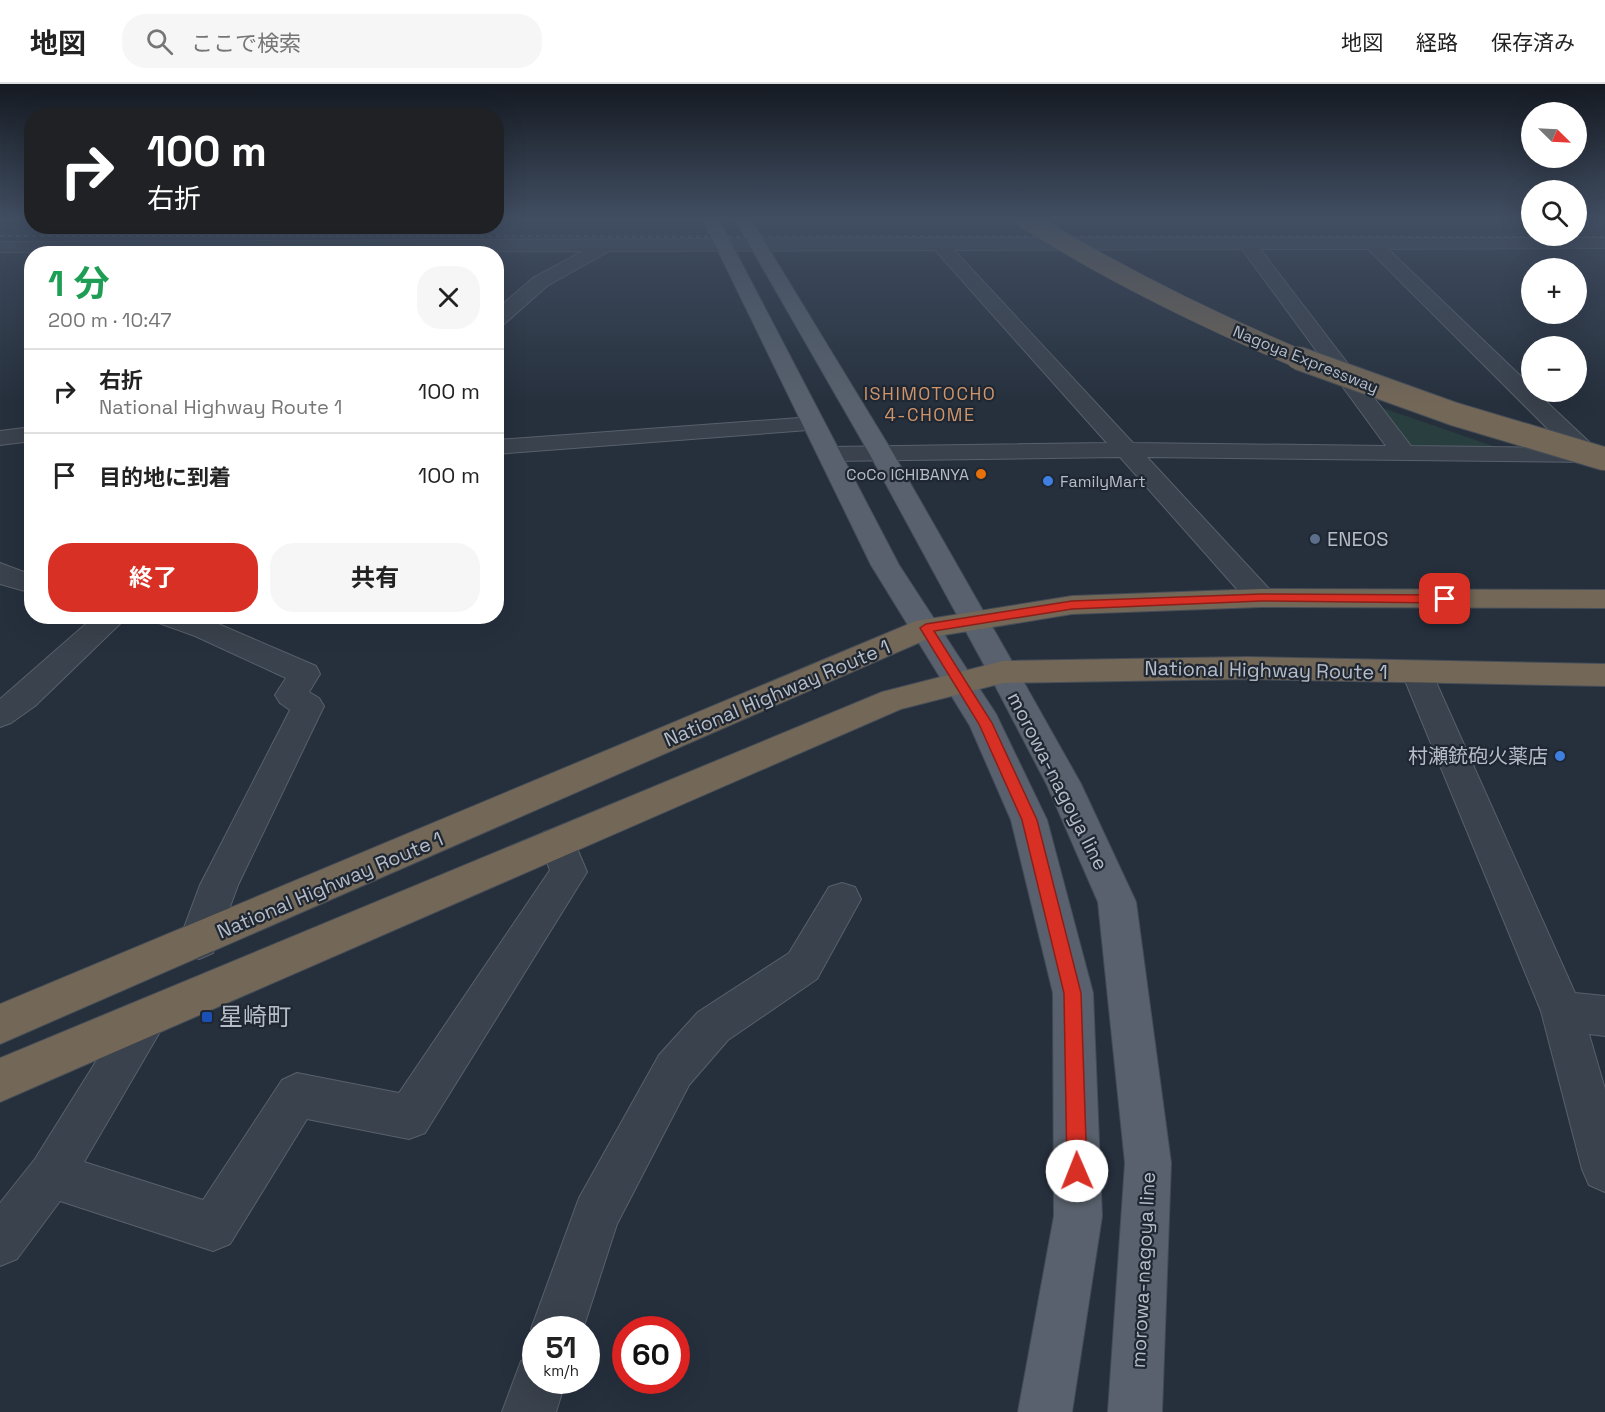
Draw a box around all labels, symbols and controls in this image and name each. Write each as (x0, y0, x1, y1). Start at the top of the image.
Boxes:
search box (122, 14, 542, 68)
text: 地図 (30, 25, 86, 61)
icon: search (143, 25, 176, 58)
text: ここで検索 (191, 29, 301, 57)
text: 地図 (1341, 29, 1383, 56)
text: 経路 (1416, 29, 1458, 56)
text: 保存済み (1491, 29, 1575, 56)
north arrow (1521, 102, 1587, 168)
map controls (1521, 102, 1587, 402)
text: 100 m (147, 125, 267, 178)
icon: right (48, 132, 126, 210)
button: search (1521, 180, 1587, 246)
text: 右折 (147, 181, 201, 216)
button: + (1521, 258, 1587, 324)
text: 1 分 (48, 261, 109, 307)
button: close (417, 266, 480, 329)
text: 200 m · 10:47 (48, 307, 171, 333)
street label: Nagoya Expressway (1230, 321, 1382, 398)
button: − (1521, 336, 1587, 402)
text: 右折 (99, 366, 143, 394)
icon: right (48, 375, 81, 408)
text: 100 m (418, 377, 480, 405)
district label: ISHIMOTOCHO 4-CHOME (864, 382, 996, 426)
text: National Highway Route 1 (99, 394, 342, 420)
icon: arrive (48, 459, 81, 492)
text: 100 m (418, 461, 480, 489)
text: 目的地に到着 (99, 463, 231, 491)
place label: CoCo ICHIBANYA (846, 464, 969, 485)
marker: CoCo ICHIBANYA (974, 467, 988, 481)
place label: FamilyMart (1060, 471, 1146, 492)
marker: FamilyMart (1041, 474, 1055, 488)
place label: ENEOS (1327, 526, 1388, 552)
marker: ENEOS (1308, 532, 1322, 546)
button: 終了 (48, 543, 258, 612)
button: 共有 (270, 543, 480, 612)
pin (1419, 573, 1470, 624)
icon: arrive (1428, 582, 1461, 615)
street label: National Highway Route 1 (660, 633, 894, 753)
street label: National Highway Route 1 (1144, 655, 1388, 685)
street label: morowa-nagoya line (1002, 687, 1114, 875)
place label: 村瀬銃砲火薬店 (1408, 743, 1548, 769)
marker: 村瀬銃砲火薬店 (1553, 749, 1567, 763)
street label: National Highway Route 1 (213, 825, 447, 945)
place label: 星崎町 (219, 1001, 291, 1032)
marker: 星崎町 (200, 1010, 214, 1024)
position arrow (1045, 1139, 1109, 1203)
street label: morowa-nagoya line (1125, 1171, 1161, 1369)
speed limit sign: 60 (612, 1316, 690, 1394)
text: 51 (545, 1328, 577, 1367)
text: km/h (543, 1361, 579, 1380)

